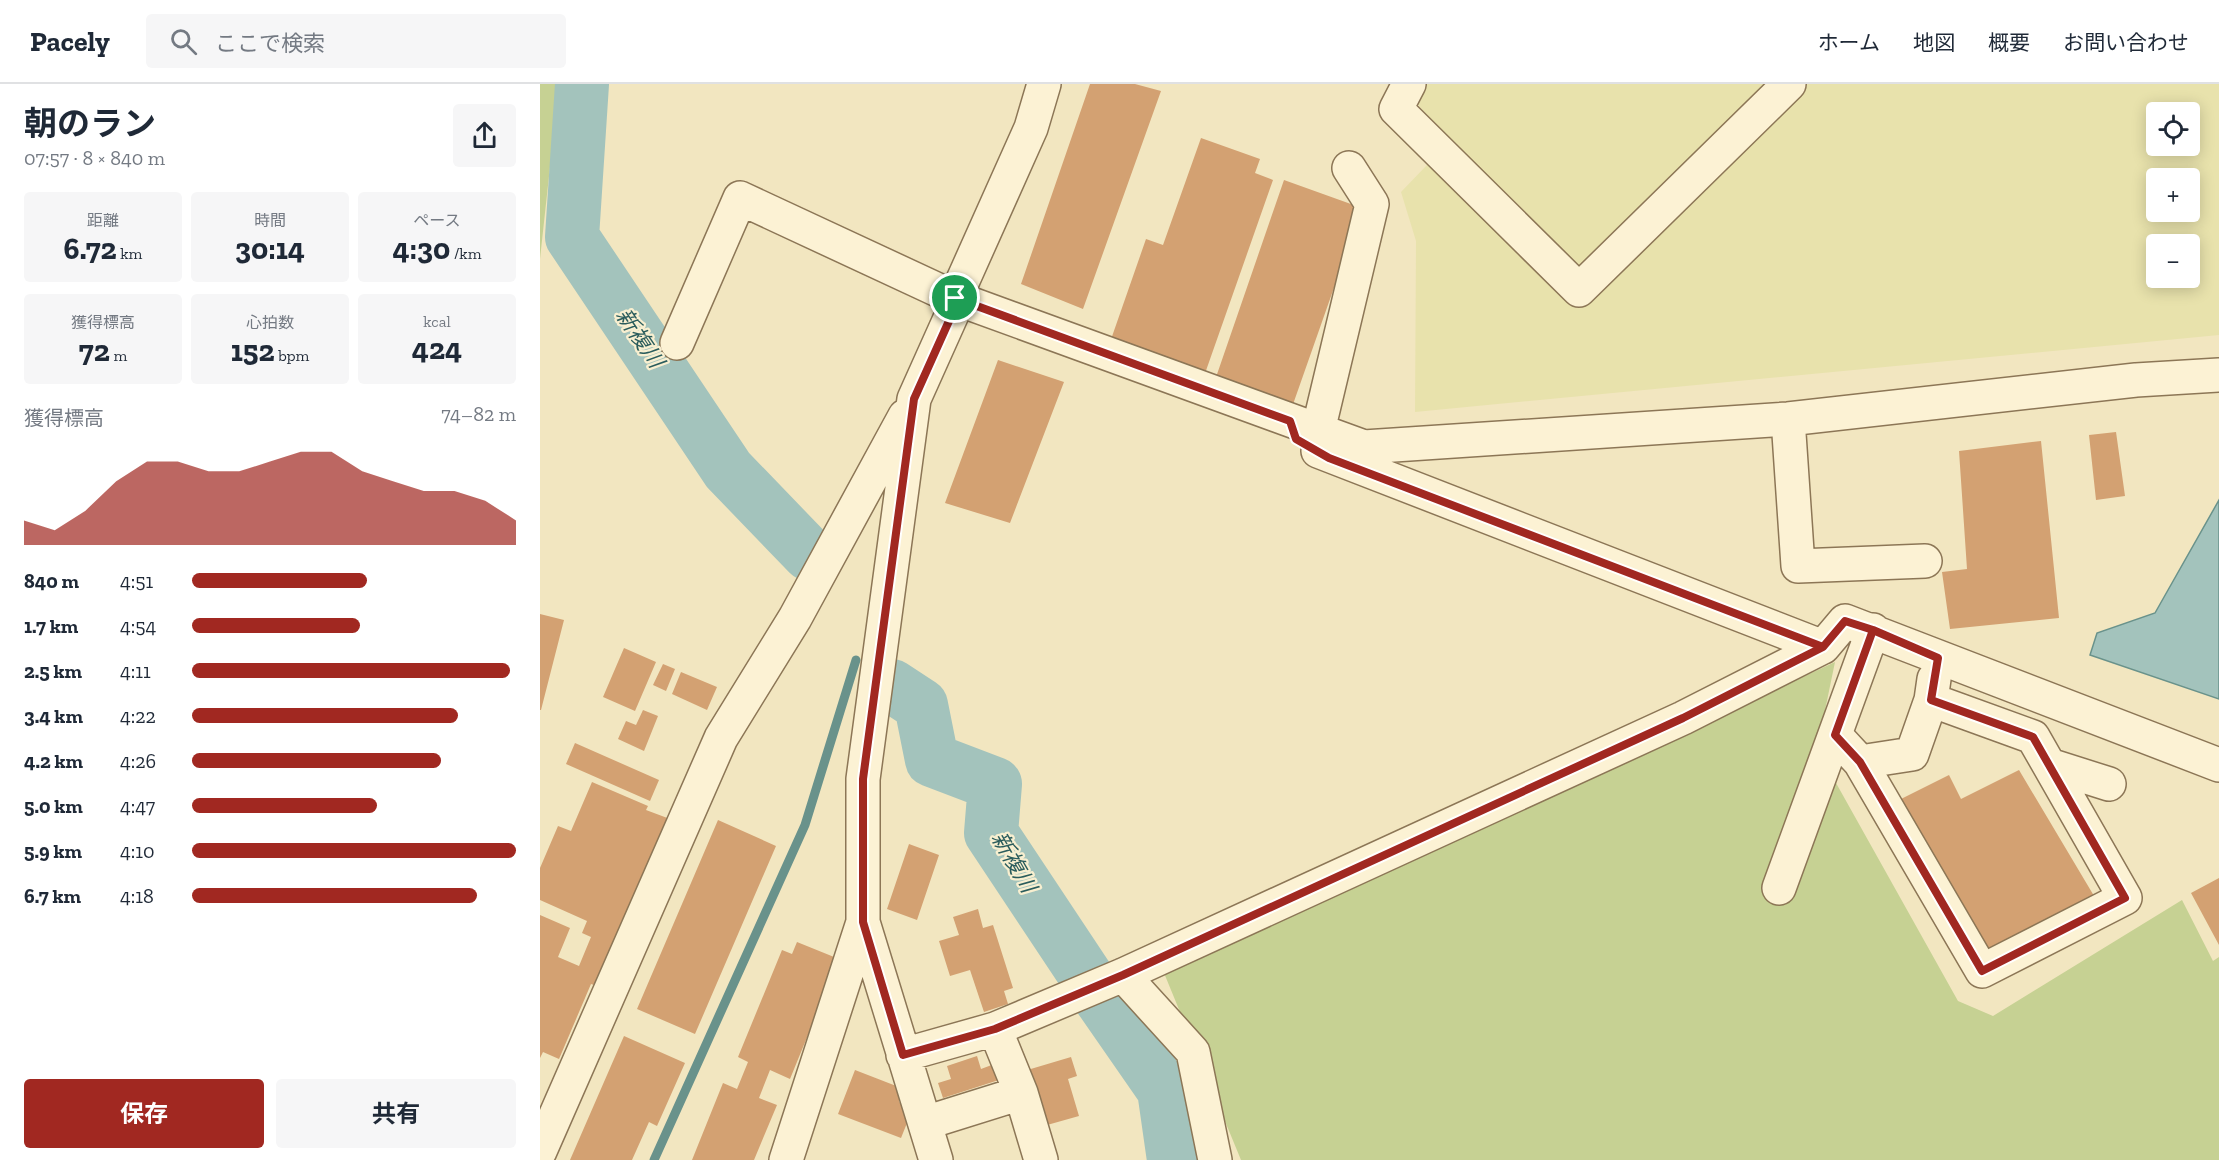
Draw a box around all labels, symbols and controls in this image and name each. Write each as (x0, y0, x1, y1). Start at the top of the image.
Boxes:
search box (146, 14, 566, 68)
text: Pacely (30, 25, 110, 58)
icon: search (167, 25, 200, 58)
text: ここで検索 (215, 30, 325, 57)
text: ホーム (1818, 30, 1880, 55)
text: 地図 (1913, 30, 1955, 55)
text: 概要 (1988, 30, 2030, 55)
text: お問い合わせ (2063, 30, 2189, 55)
map controls (2146, 102, 2200, 288)
button: locate (2146, 102, 2200, 156)
text: 朝のラン (24, 104, 156, 143)
button: share (453, 104, 516, 167)
text: 07:57 · 8 × 840 m (24, 146, 165, 170)
button: + (2146, 168, 2200, 222)
text: 距離 (87, 211, 119, 230)
text: 時間 (254, 211, 286, 230)
text: ペース (413, 211, 461, 230)
text: 6.72 (64, 231, 117, 267)
text: 30:14 (235, 231, 305, 267)
text: 4:30 (393, 231, 450, 267)
button: − (2146, 234, 2200, 288)
text: km (117, 244, 142, 263)
text: /km (450, 244, 482, 263)
pin (929, 272, 980, 323)
icon: arrive (938, 281, 971, 314)
water label: 新複川 (610, 303, 671, 375)
text: kcal (423, 312, 451, 331)
text: 獲得標高 (71, 313, 135, 332)
text: 心拍数 (246, 313, 294, 332)
text: 424 (412, 331, 462, 367)
text: 72 (79, 333, 110, 369)
text: 152 (231, 333, 275, 369)
text: m (110, 346, 127, 365)
text: bpm (275, 346, 309, 365)
text: 74–82 m (441, 402, 516, 426)
text: 獲得標高 (24, 406, 104, 430)
text: 840 m (24, 569, 79, 593)
text: 4:51 (120, 569, 153, 593)
text: 1.7 km (24, 614, 78, 638)
text: 4:54 (120, 614, 156, 638)
text: 2.5 km (24, 659, 82, 683)
text: 4:11 (120, 659, 151, 683)
text: 3.4 km (24, 704, 83, 728)
text: 4:22 (120, 704, 156, 728)
text: 4.2 km (24, 749, 83, 773)
text: 4:26 (120, 749, 156, 773)
text: 5.0 km (24, 794, 83, 818)
text: 4:47 (120, 794, 155, 818)
water label: 新複川 (986, 827, 1043, 899)
text: 5.9 km (24, 839, 82, 863)
text: 4:10 (120, 839, 154, 863)
text: 6.7 km (24, 884, 81, 908)
text: 4:18 (120, 884, 154, 908)
button: 保存 (24, 1079, 264, 1148)
button: 共有 (276, 1079, 516, 1148)

